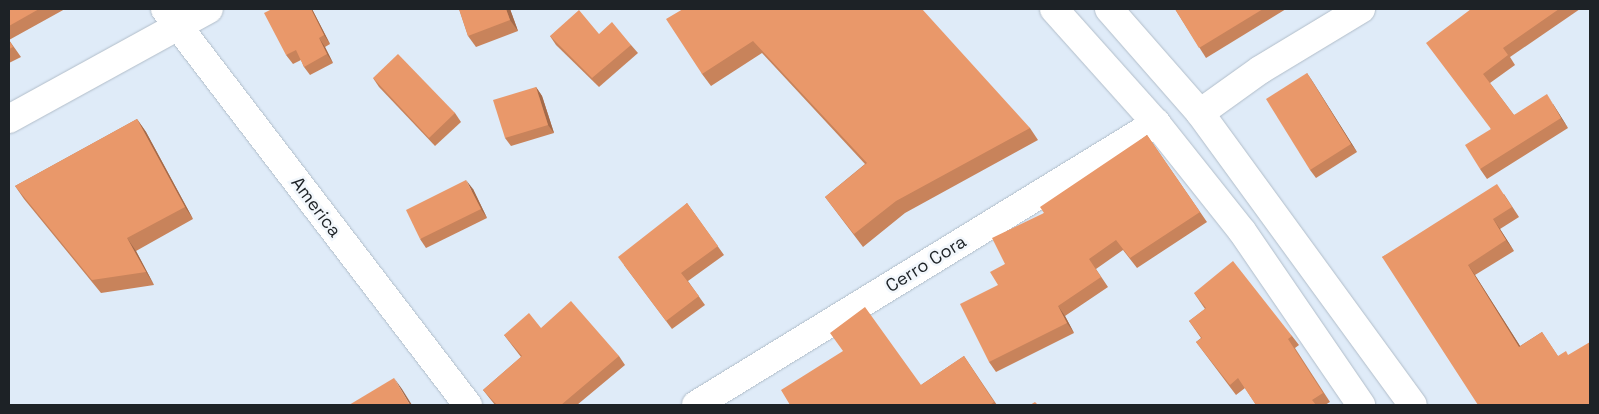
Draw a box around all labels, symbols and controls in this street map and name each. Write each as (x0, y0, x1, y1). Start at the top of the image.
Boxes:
street label: America (286, 173, 346, 241)
street label: Cerro Cora (882, 231, 970, 297)

